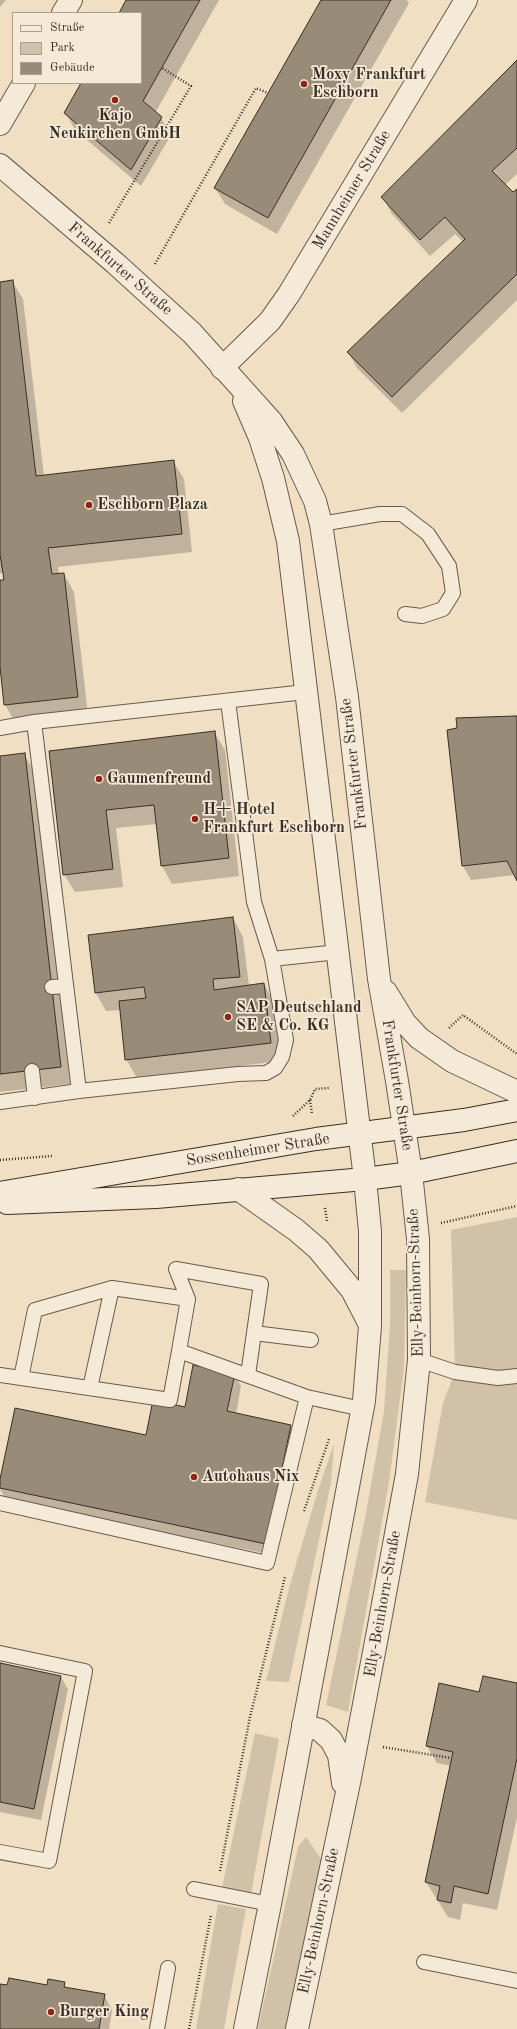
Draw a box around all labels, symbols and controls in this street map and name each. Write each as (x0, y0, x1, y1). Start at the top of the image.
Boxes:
legend (12, 12, 142, 84)
text: Straße (50, 22, 84, 34)
text: Park (50, 42, 75, 54)
text: Gebäude (50, 62, 94, 74)
place label: Moxy Frankfurt Eschborn (312, 65, 426, 103)
marker: Moxy Frankfurt Eschborn (299, 79, 309, 89)
marker: Kajo Neukirchen GmbH (110, 95, 120, 105)
place label: Kajo Neukirchen GmbH (49, 106, 181, 144)
street label: Mannheimer Straße (309, 127, 395, 253)
street label: Frankfurter Straße (64, 218, 176, 320)
place label: Eschborn Plaza (97, 495, 208, 515)
marker: Eschborn Plaza (84, 500, 94, 510)
street label: Frankfurter Straße (336, 697, 372, 831)
place label: Gaumenfreund (107, 769, 211, 789)
marker: Gaumenfreund (94, 774, 104, 784)
place label: H+ Hotel Frankfurt Eschborn (203, 800, 345, 838)
marker: H+ Hotel Frankfurt Eschborn (190, 814, 200, 824)
place label: SAP Deutschland SE & Co. KG (236, 998, 362, 1036)
marker: SAP Deutschland SE & Co. KG (223, 1012, 233, 1022)
street label: Frankfurter Straße (377, 1018, 417, 1152)
street label: Sossenheimer Straße (185, 1129, 331, 1171)
street label: Elly-Beinhorn-Straße (404, 1208, 428, 1358)
place label: Autohaus Nix (202, 1467, 299, 1487)
marker: Autohaus Nix (189, 1472, 199, 1482)
street label: Elly-Beinhorn-Straße (361, 1529, 405, 1679)
street label: Elly-Beinhorn-Straße (294, 1846, 344, 1996)
place label: Burger King (59, 2002, 149, 2022)
marker: Burger King (46, 2007, 56, 2017)

